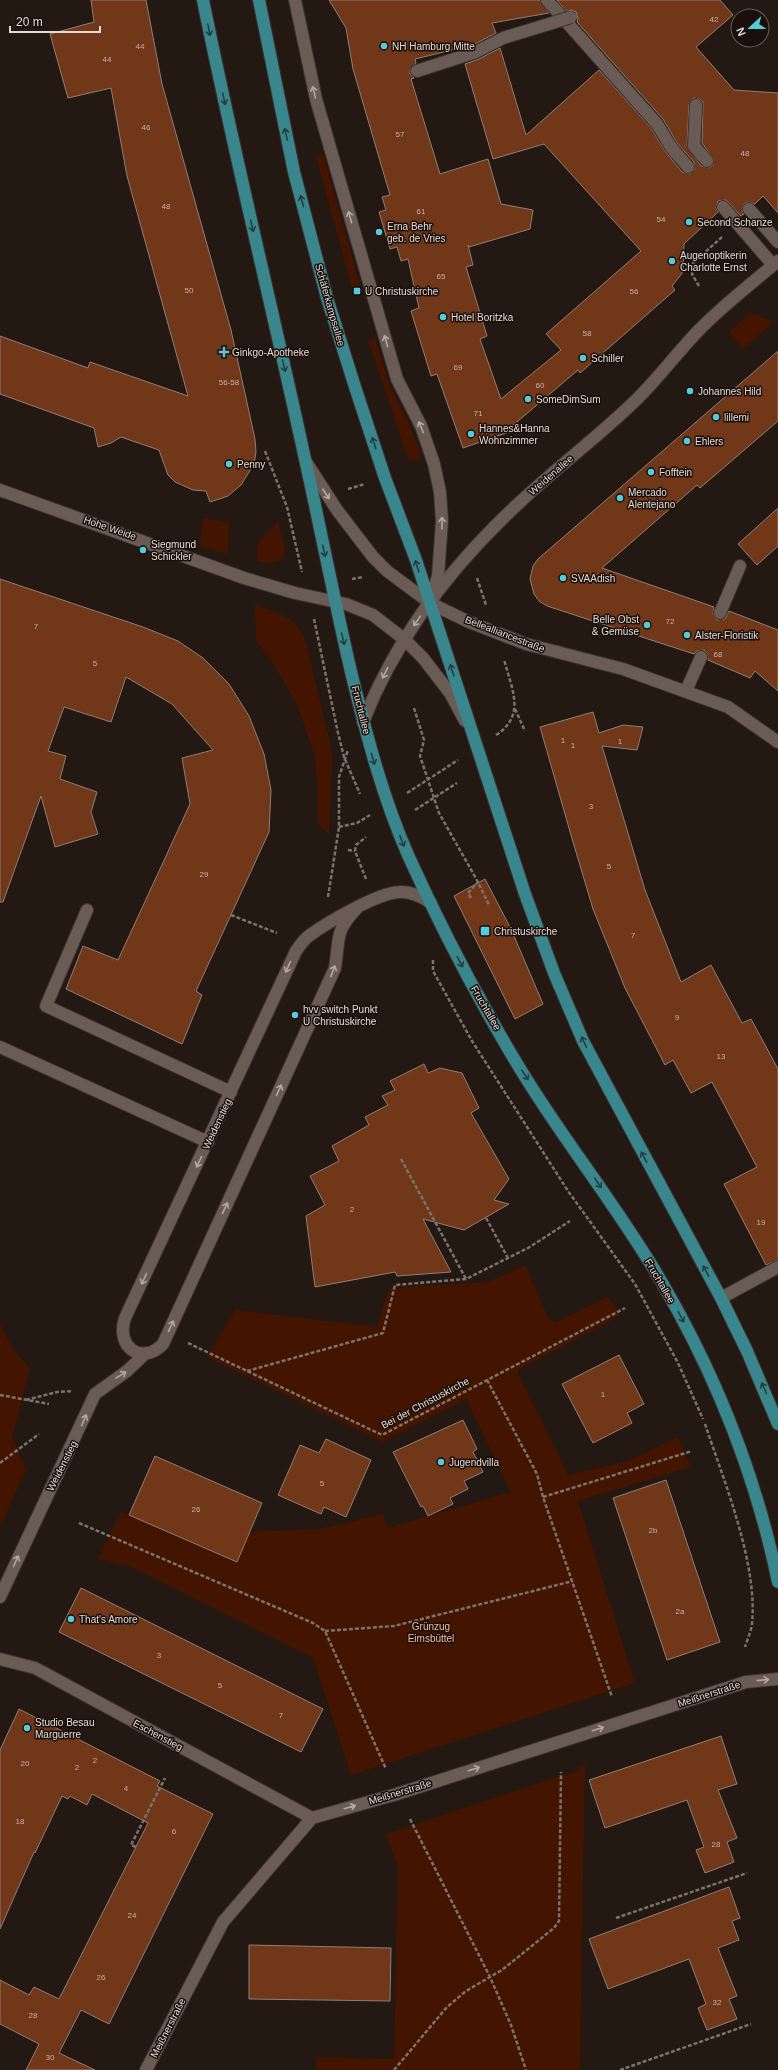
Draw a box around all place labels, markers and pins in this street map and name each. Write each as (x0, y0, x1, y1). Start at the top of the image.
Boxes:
marker: NH Hamburg Mitte (379, 41, 389, 51)
place label: NH Hamburg Mitte (392, 41, 475, 52)
marker: Second Schanze (684, 217, 694, 227)
place label: Second Schanze (697, 217, 773, 228)
place label: Erna Behr geb. de Vries (387, 221, 446, 244)
marker: Erna Behr geb. de Vries (374, 227, 384, 237)
place label: Augenoptikerin Charlotte Ernst (680, 250, 747, 273)
marker: Augenoptikerin Charlotte Ernst (667, 256, 677, 266)
marker: U Christuskirche (352, 286, 362, 296)
place label: U Christuskirche (365, 286, 439, 297)
marker: Hotel Boritzka (438, 312, 448, 322)
place label: Hotel Boritzka (451, 312, 514, 323)
marker: Ginkgo-Apotheke (219, 347, 229, 357)
place label: Ginkgo-Apotheke (232, 347, 310, 358)
marker: Schiller (578, 353, 588, 363)
place label: Schiller (591, 353, 624, 364)
marker: Johannes Hild (685, 386, 695, 396)
place label: Johannes Hild (698, 386, 761, 397)
marker: SomeDimSum (523, 394, 533, 404)
place label: SomeDimSum (536, 394, 600, 405)
marker: lillemi (711, 412, 721, 422)
place label: lillemi (724, 412, 749, 423)
place label: Hannes&Hanna Wohnzimmer (479, 423, 550, 446)
marker: Hannes&Hanna Wohnzimmer (466, 429, 476, 439)
marker: Ehlers (682, 436, 692, 446)
place label: Ehlers (695, 436, 723, 447)
marker: Penny (224, 459, 234, 469)
place label: Penny (237, 459, 265, 470)
marker: Fofftein (646, 467, 656, 477)
place label: Fofftein (659, 467, 692, 478)
place label: Mercado Alentejano (628, 487, 676, 510)
marker: Mercado Alentejano (615, 493, 625, 503)
place label: Siegmund Schickler (151, 539, 196, 562)
marker: Siegmund Schickler (138, 545, 148, 555)
marker: SVAAdish (558, 573, 568, 583)
place label: SVAAdish (571, 573, 615, 584)
place label: Belle Obst & Gemüse (592, 614, 639, 637)
marker: Belle Obst & Gemüse (642, 620, 652, 630)
marker: Alster-Floristik (682, 630, 692, 640)
place label: Alster-Floristik (695, 630, 759, 641)
marker: Christuskirche (479, 925, 491, 937)
place label: Christuskirche (494, 926, 558, 937)
place label: hvv switch Punkt U Christuskirche (303, 1004, 378, 1027)
marker: hvv switch Punkt U Christuskirche (290, 1010, 300, 1020)
marker: Jugendvilla (436, 1457, 446, 1467)
place label: Jugendvilla (449, 1457, 499, 1468)
marker: That's Amore (66, 1614, 76, 1624)
place label: That's Amore (79, 1614, 138, 1625)
place label: Studio Besau Marguerre (35, 1717, 95, 1740)
marker: Studio Besau Marguerre (22, 1723, 32, 1733)

